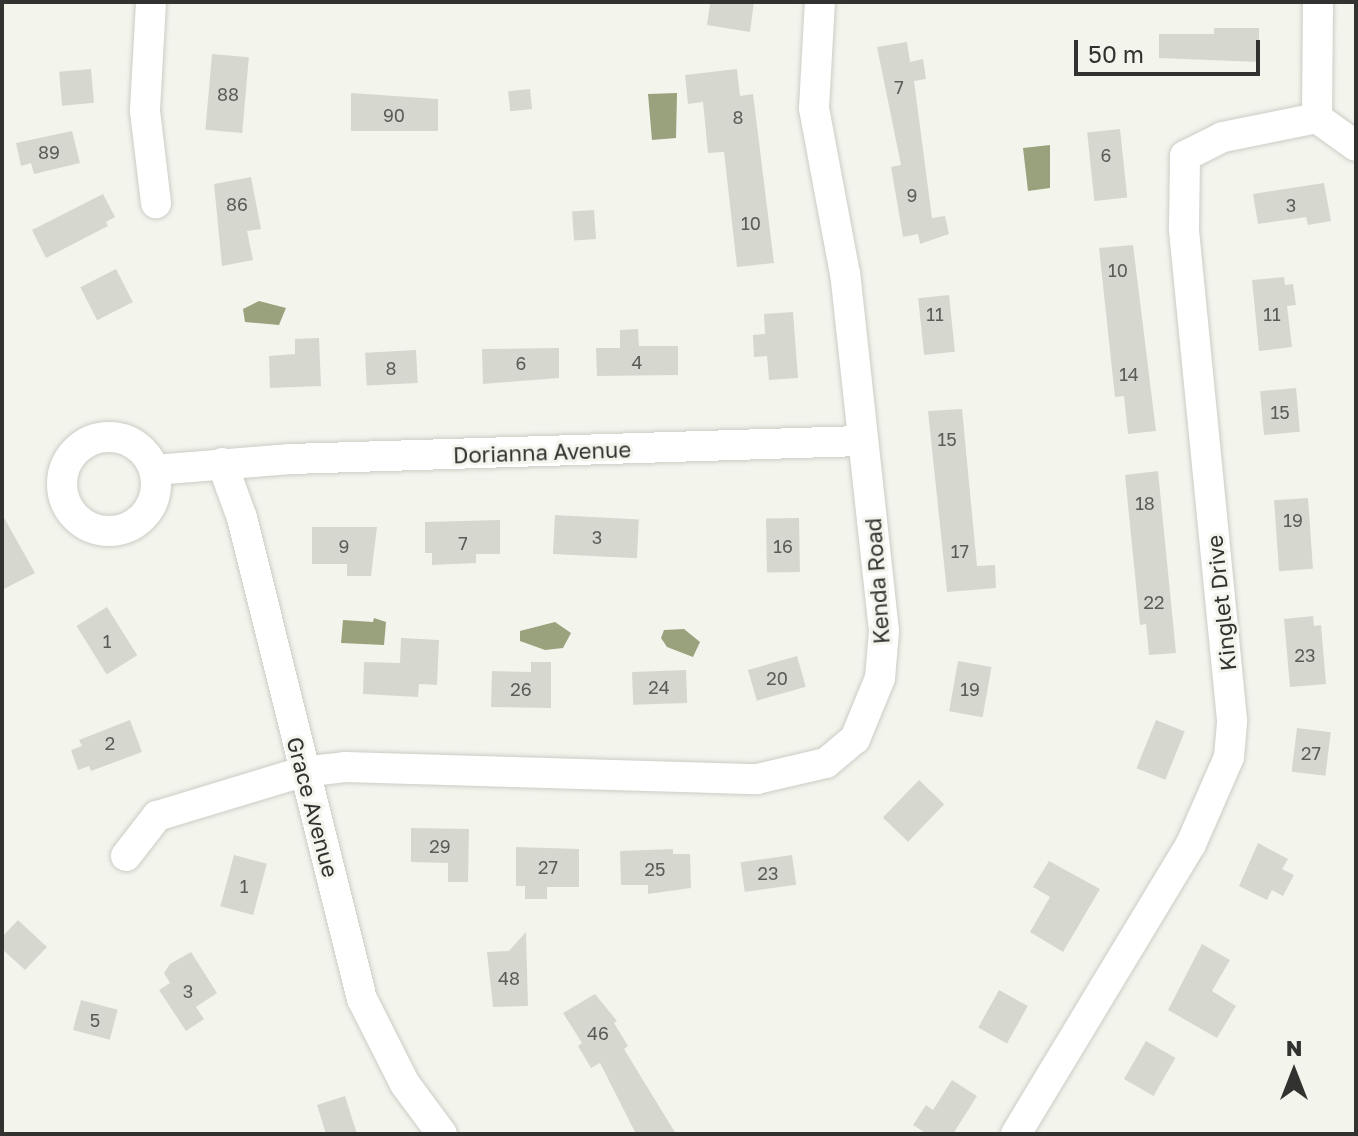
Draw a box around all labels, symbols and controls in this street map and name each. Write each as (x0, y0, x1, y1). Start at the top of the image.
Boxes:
scale bar (1078, 24, 1264, 74)
text: 50 m (1088, 39, 1144, 68)
house number: 7 (894, 76, 904, 98)
house number: 88 (217, 83, 239, 105)
house number: 90 (383, 104, 405, 126)
house number: 8 (733, 106, 743, 128)
house number: 89 (38, 141, 60, 163)
house number: 6 (1101, 144, 1111, 166)
house number: 9 (907, 184, 917, 206)
house number: 86 (226, 193, 248, 215)
house number: 3 (1286, 194, 1296, 216)
house number: 10 (741, 212, 761, 234)
house number: 10 (1108, 259, 1128, 281)
house number: 11 (926, 303, 944, 325)
house number: 11 (1263, 303, 1281, 325)
house number: 4 (632, 351, 642, 373)
house number: 6 (516, 352, 526, 374)
house number: 8 (386, 357, 396, 379)
house number: 14 (1119, 363, 1139, 385)
house number: 15 (1270, 401, 1290, 423)
house number: 15 (937, 428, 957, 450)
street label: Dorianna Avenue (453, 436, 631, 468)
house number: 18 (1135, 492, 1155, 514)
house number: 19 (1283, 509, 1303, 531)
street label: Kenda Road (859, 517, 895, 645)
house number: 3 (592, 526, 602, 548)
house number: 7 (458, 532, 468, 554)
street label: Kinglet Drive (1201, 534, 1241, 672)
house number: 9 (339, 535, 349, 557)
house number: 16 (773, 535, 793, 557)
house number: 17 (951, 540, 969, 562)
house number: 22 (1144, 591, 1164, 613)
house number: 1 (103, 630, 111, 652)
house number: 23 (1295, 644, 1315, 666)
house number: 20 (766, 667, 788, 689)
house number: 24 (648, 676, 670, 698)
house number: 26 (510, 678, 532, 700)
house number: 19 (960, 678, 980, 700)
house number: 2 (105, 732, 115, 754)
street label: Grace Avenue (282, 734, 344, 880)
house number: 27 (1301, 742, 1321, 764)
house number: 29 (429, 835, 451, 857)
house number: 27 (538, 856, 558, 878)
house number: 25 (645, 858, 665, 880)
house number: 23 (758, 862, 778, 884)
house number: 1 (240, 875, 248, 897)
house number: 48 (498, 967, 520, 989)
house number: 3 (183, 980, 193, 1002)
house number: 5 (90, 1009, 100, 1031)
house number: 46 (587, 1022, 609, 1044)
north arrow (1254, 1032, 1334, 1112)
text: N (1286, 1034, 1302, 1061)

